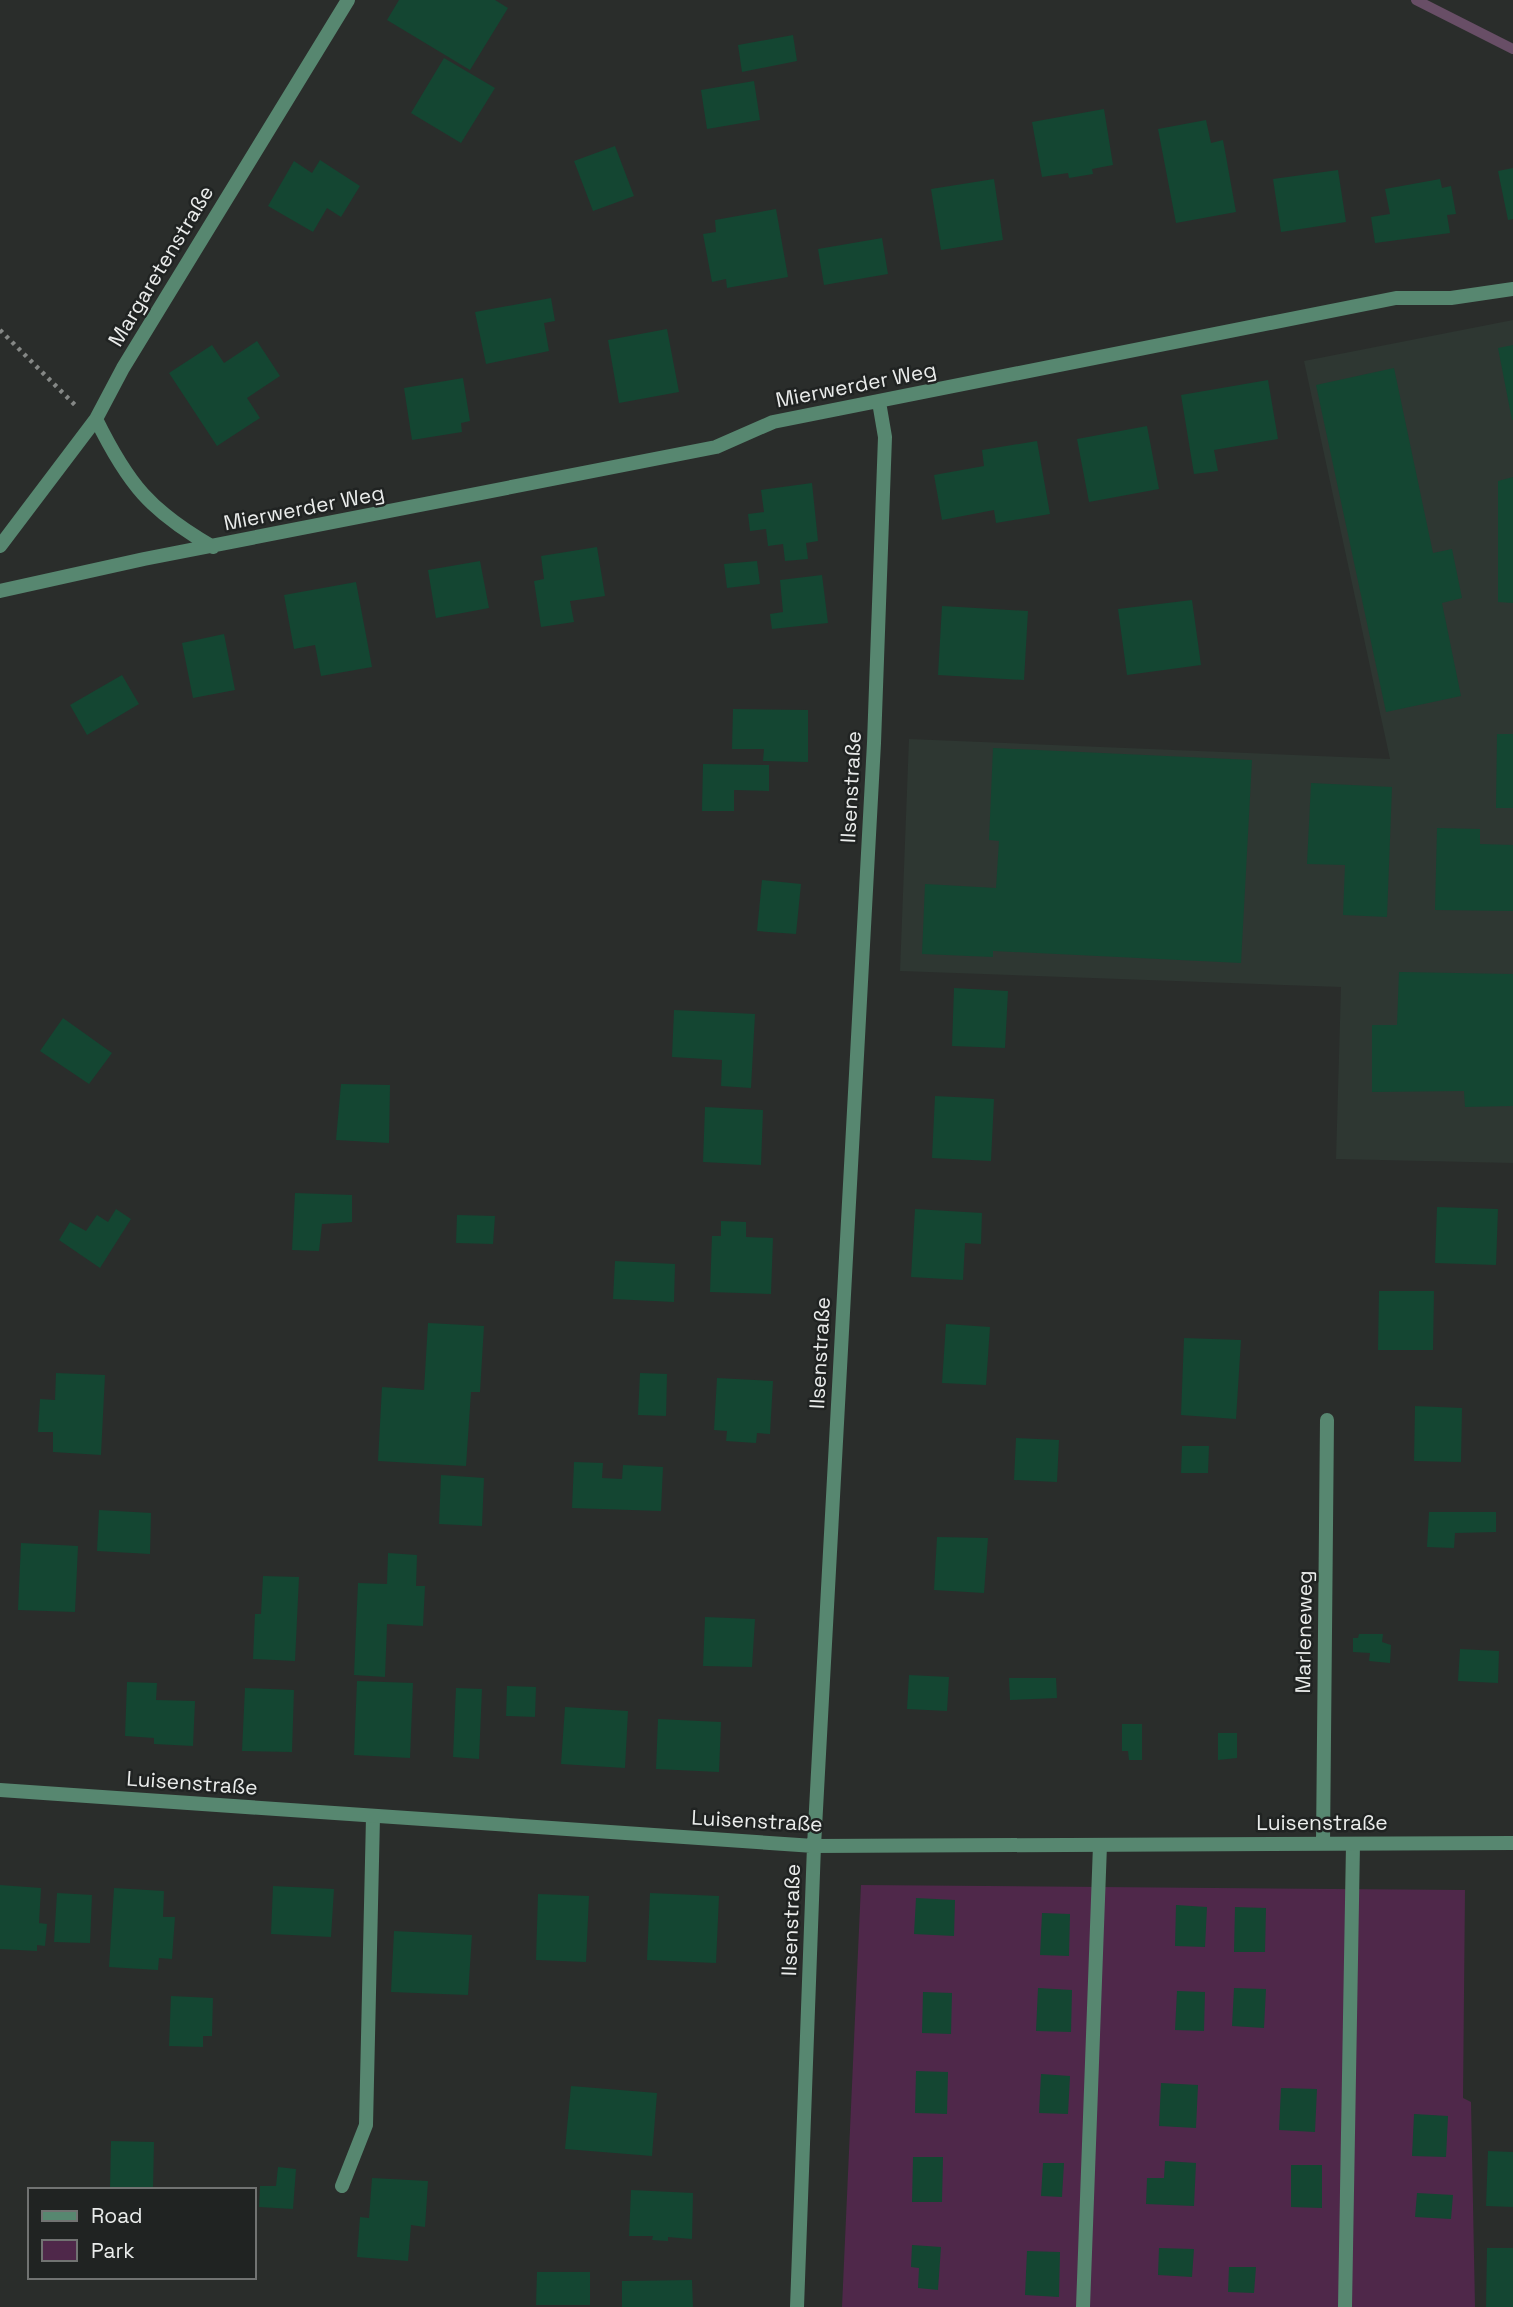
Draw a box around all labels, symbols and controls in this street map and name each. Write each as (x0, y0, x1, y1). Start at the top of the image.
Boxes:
street label: Margaretenstraße (102, 180, 219, 351)
street label: Mierwerder Weg (773, 356, 939, 413)
street label: Mierwerder Weg (221, 479, 387, 536)
street label: Ilsenstraße (834, 730, 867, 844)
street label: Ilsenstraße (803, 1296, 836, 1410)
street label: Marleneweg (1289, 1570, 1318, 1694)
street label: Luisenstraße (126, 1764, 259, 1801)
street label: Luisenstraße (691, 1804, 823, 1837)
street label: Luisenstraße (1256, 1809, 1388, 1836)
street label: Ilsenstraße (775, 1863, 806, 1977)
legend (28, 2188, 256, 2279)
text: Road (91, 2202, 143, 2229)
text: Park (91, 2237, 135, 2264)

